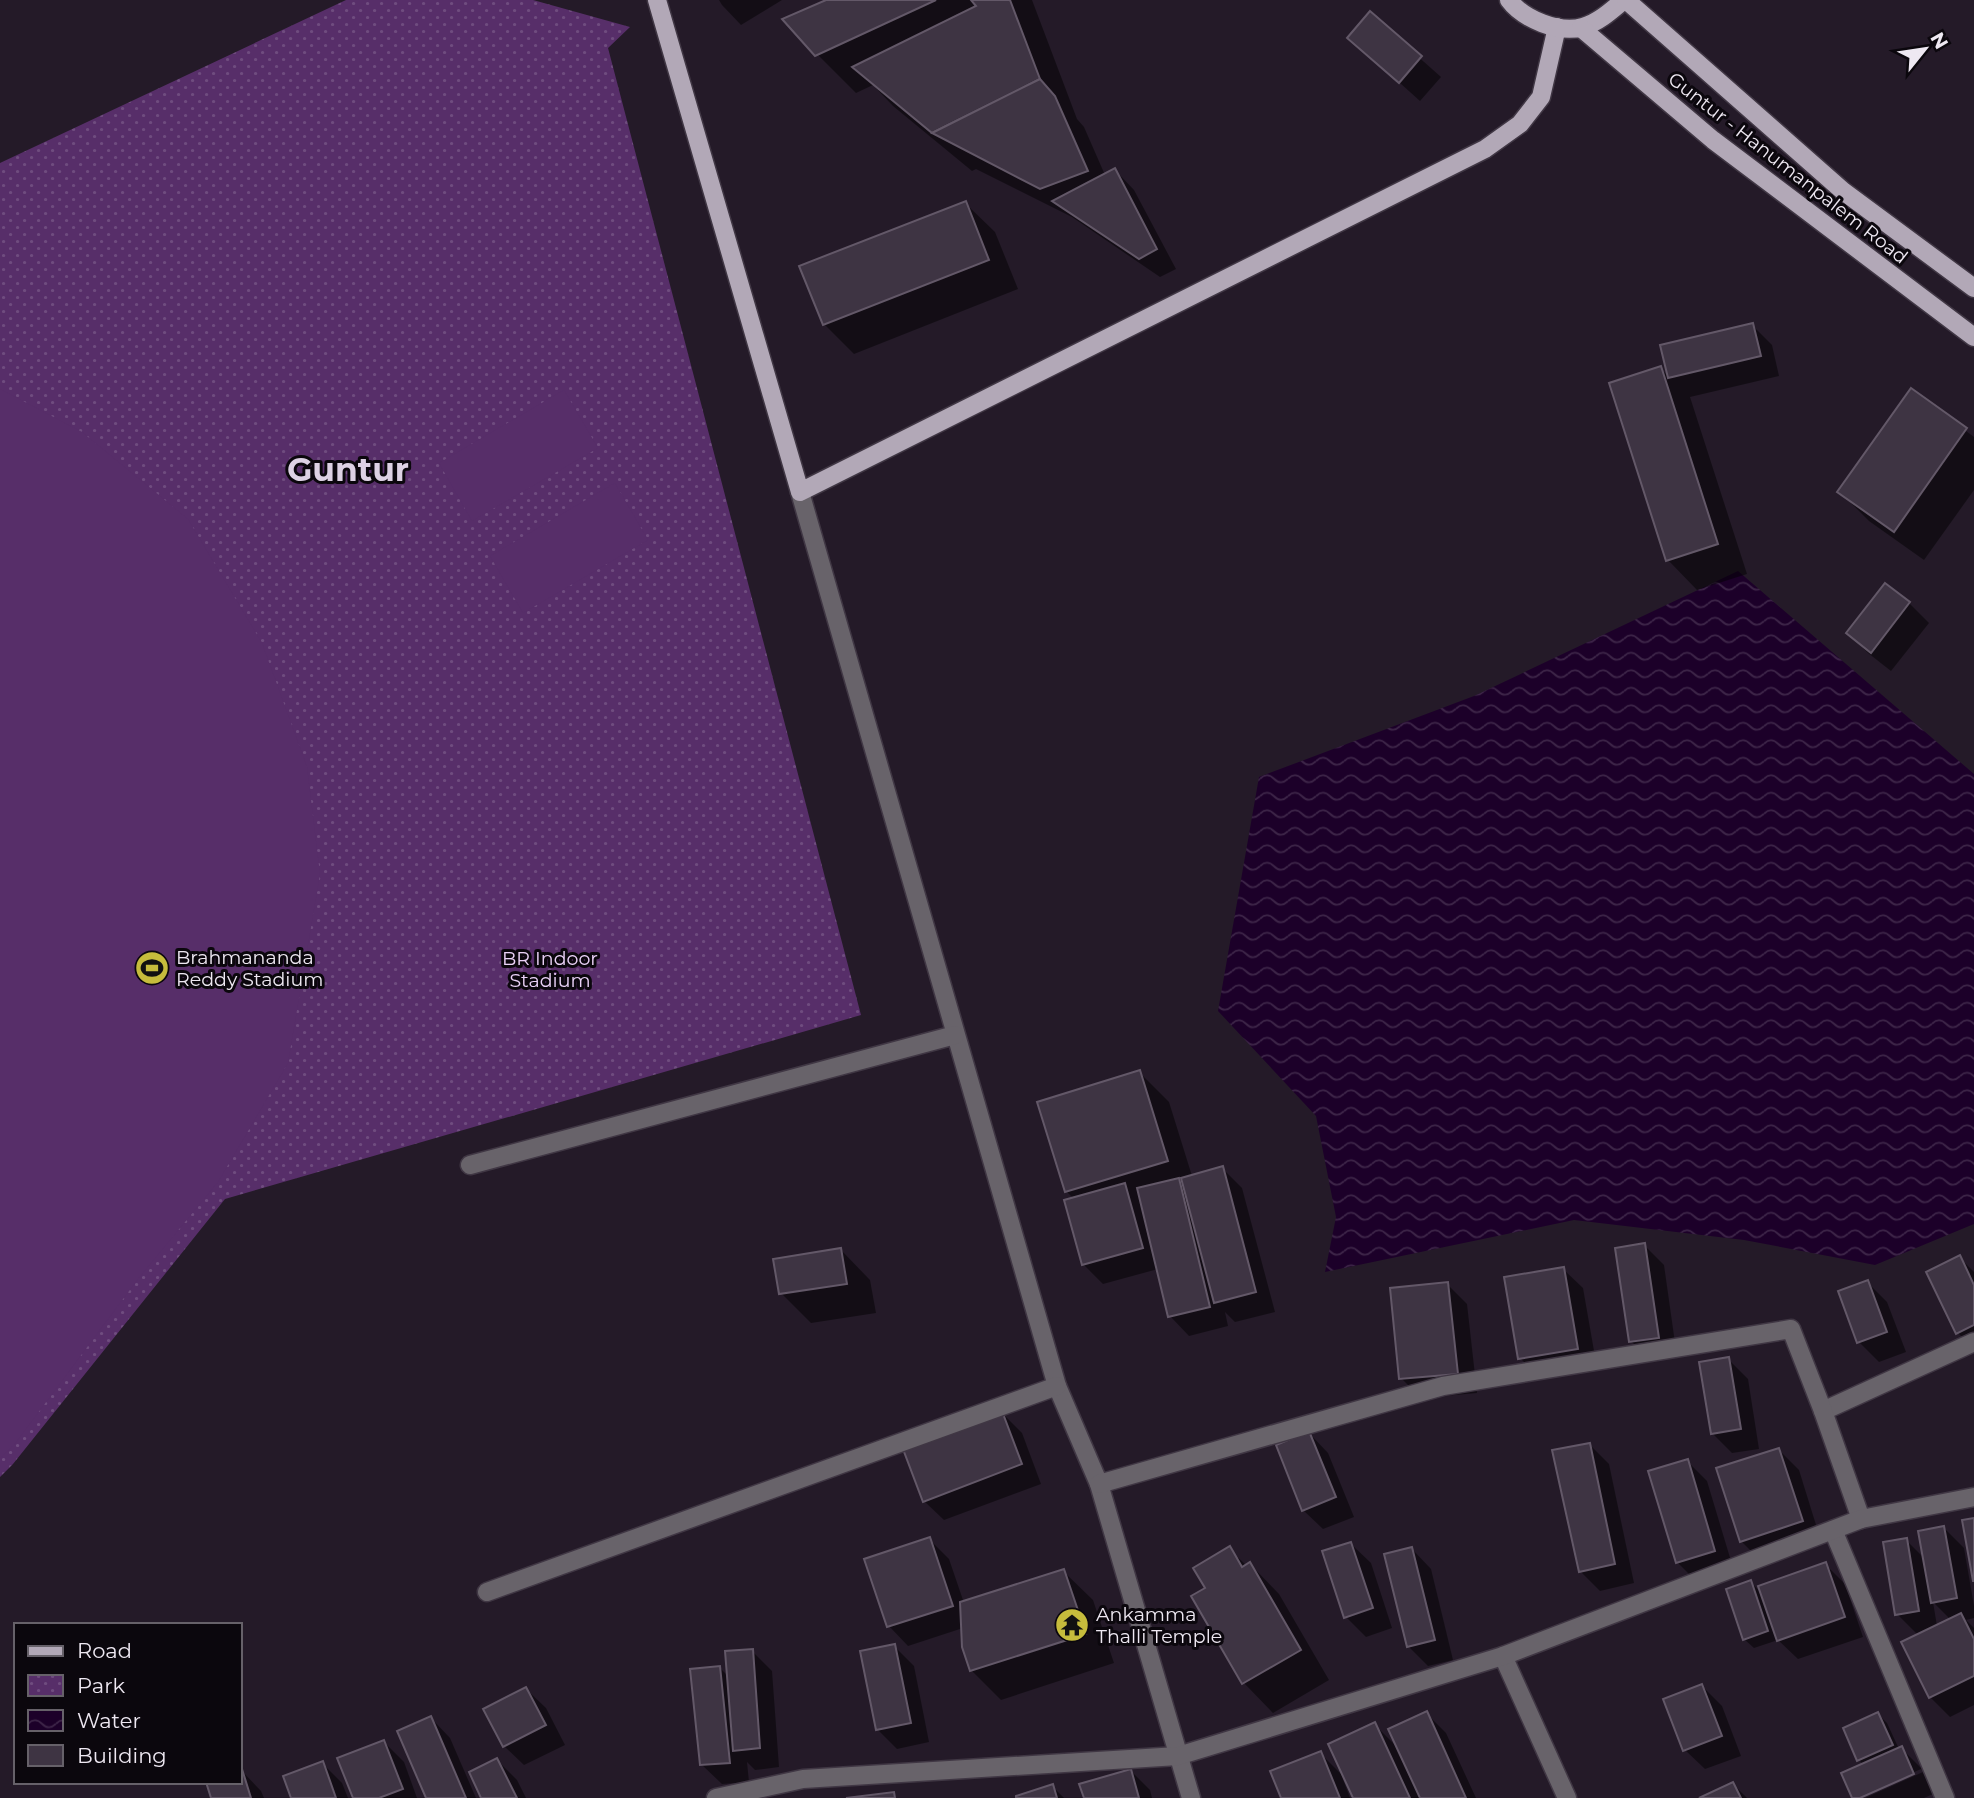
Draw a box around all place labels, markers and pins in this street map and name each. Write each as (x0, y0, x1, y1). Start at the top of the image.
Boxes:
place label: Brahmananda Reddy Stadium (176, 946, 323, 991)
sports icon: Brahmananda Reddy Stadium (133, 949, 171, 987)
place label: Ankamma Thalli Temple (1096, 1603, 1222, 1648)
temple icon: Ankamma Thalli Temple (1053, 1606, 1091, 1644)

